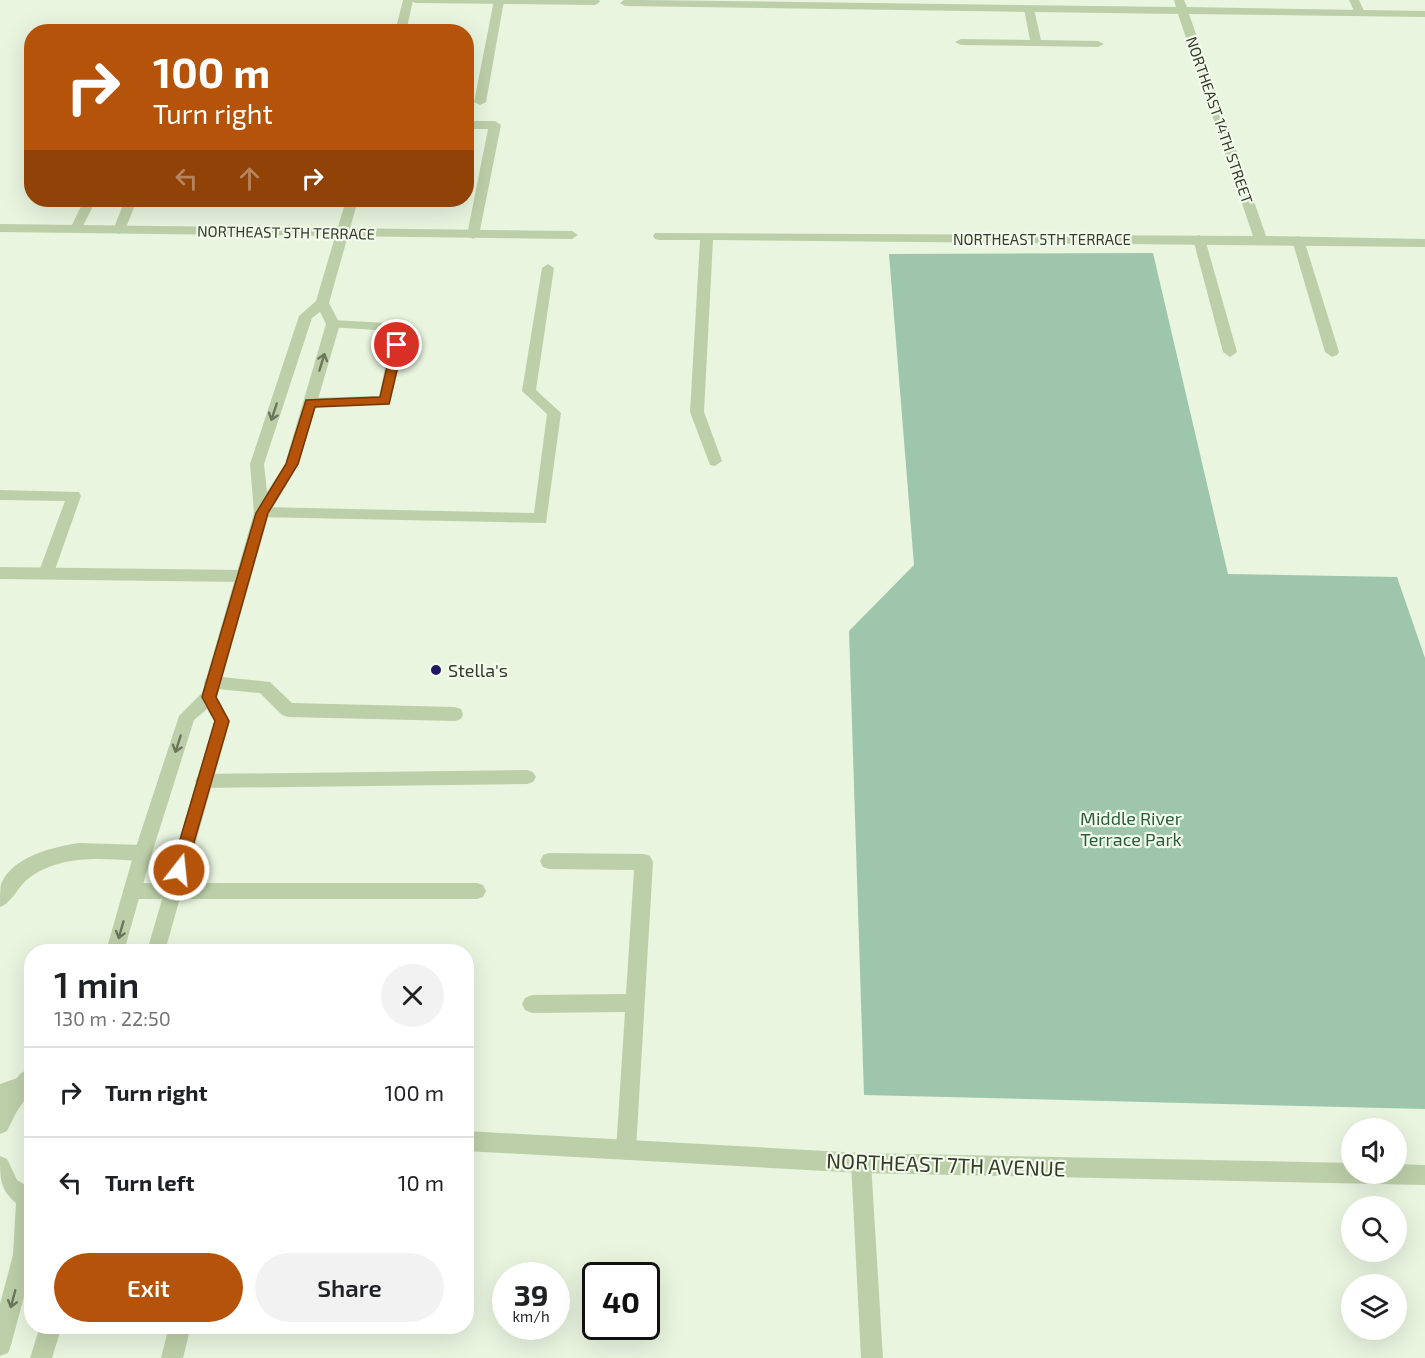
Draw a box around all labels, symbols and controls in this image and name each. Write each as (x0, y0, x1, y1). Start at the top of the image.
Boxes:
street label: NORTHEAST 14TH STREET (1183, 34, 1257, 206)
text: 100 m (153, 46, 270, 96)
icon: right (54, 48, 132, 126)
text: Turn right (153, 97, 273, 129)
icon: left (170, 162, 203, 195)
icon: ahead (233, 162, 266, 195)
icon: right (296, 162, 329, 195)
street label: NORTHEAST 5TH TERRACE (197, 221, 375, 243)
street label: NORTHEAST 5TH TERRACE (953, 230, 1131, 248)
pin (371, 319, 422, 370)
icon: arrive (380, 328, 413, 361)
one-way arrow (317, 353, 328, 372)
one-way arrow (268, 402, 279, 421)
place label: Stella's (448, 659, 508, 681)
marker: Stella's (429, 663, 443, 677)
one-way arrow (172, 734, 183, 753)
park label: Middle River Terrace Park (1080, 807, 1182, 850)
position arrow (147, 838, 211, 902)
one-way arrow (115, 921, 126, 940)
text: 1 min (54, 962, 139, 1005)
button: close (381, 964, 444, 1027)
text: 130 m · 22:50 (54, 1006, 171, 1030)
icon: right (54, 1076, 87, 1109)
text: Turn right (105, 1079, 207, 1105)
text: 100 m (385, 1079, 444, 1105)
map controls (1341, 1118, 1407, 1340)
button: sound (1341, 1118, 1407, 1184)
street label: NORTHEAST 7TH AVENUE (826, 1147, 1066, 1181)
icon: left (54, 1166, 87, 1199)
text: Turn left (105, 1169, 194, 1195)
text: 10 m (398, 1169, 444, 1195)
button: search (1341, 1196, 1407, 1262)
button: Exit (54, 1253, 243, 1322)
button: Share (255, 1253, 444, 1322)
speed limit sign: 40 (582, 1262, 660, 1340)
button: layers (1341, 1274, 1407, 1340)
text: 39 (514, 1276, 548, 1312)
one-way arrow (7, 1289, 19, 1308)
text: km/h (512, 1307, 550, 1325)

